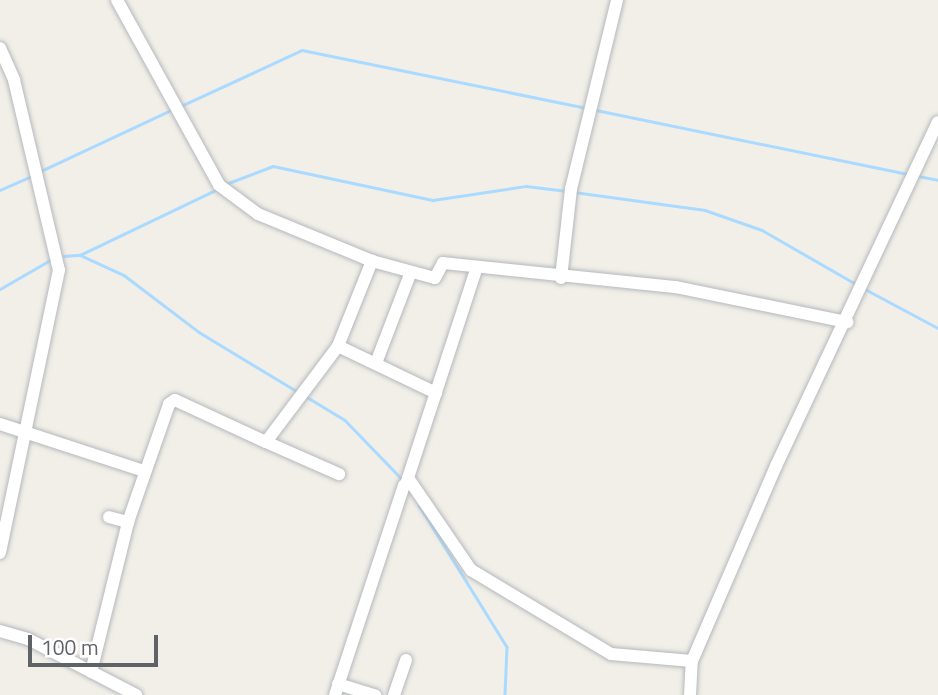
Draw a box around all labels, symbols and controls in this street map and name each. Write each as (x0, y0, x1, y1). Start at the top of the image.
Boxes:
scale bar (32, 622, 161, 666)
text: 100 m (41, 631, 98, 663)

